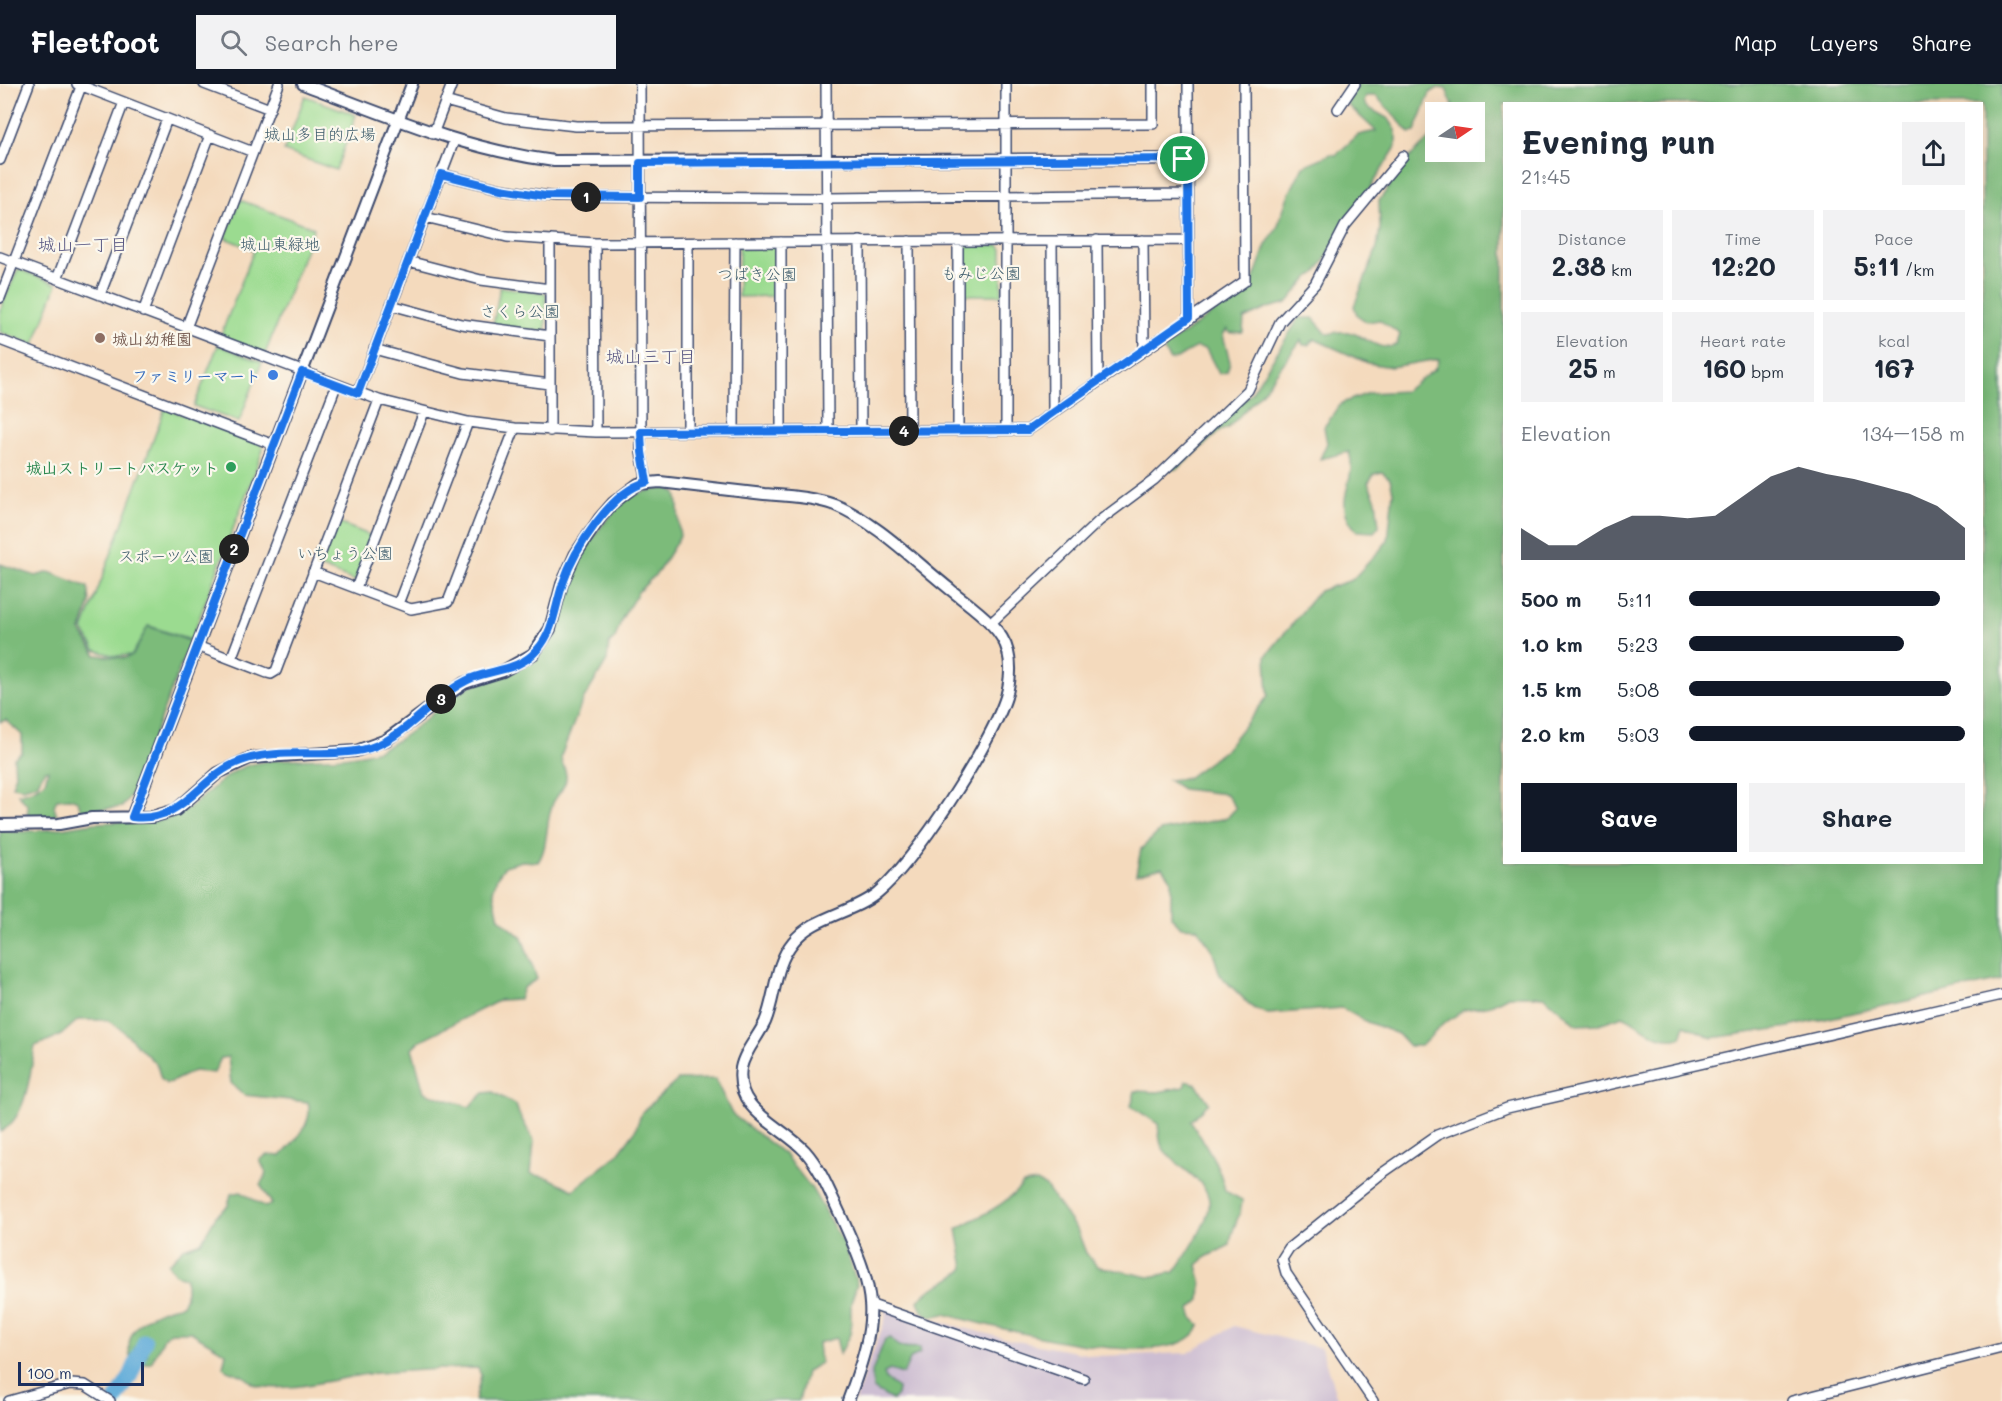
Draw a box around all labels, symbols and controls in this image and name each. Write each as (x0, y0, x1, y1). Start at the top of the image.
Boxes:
search box (196, 15, 616, 69)
text: Fleetfoot (30, 24, 160, 60)
icon: search (217, 26, 250, 59)
text: Search here (265, 28, 399, 57)
text: Map (1734, 29, 1777, 56)
text: Layers (1810, 29, 1879, 56)
text: Share (1912, 29, 1972, 56)
north arrow (1425, 102, 1485, 162)
map controls (1425, 102, 1485, 162)
text: Evening run (1521, 119, 1715, 162)
button: share (1902, 122, 1965, 185)
park label: 城山多目的広場 (264, 123, 376, 144)
pin (1157, 133, 1208, 184)
icon: arrive (1166, 142, 1199, 175)
text: 21:45 (1521, 163, 1571, 189)
pin: 1 (571, 182, 601, 212)
text: 1 (582, 186, 590, 207)
text: Distance (1558, 228, 1626, 249)
text: Time (1725, 228, 1761, 249)
text: Pace (1874, 228, 1914, 249)
district label: 城山一丁目 (38, 232, 128, 256)
park label: 城山東緑地 (240, 233, 320, 254)
text: 2.38 (1552, 249, 1606, 283)
text: 12:20 (1710, 249, 1776, 283)
text: 5:11 (1853, 249, 1900, 283)
text: km (1606, 259, 1632, 280)
text: /km (1900, 259, 1935, 280)
park label: もみじ公園 (941, 262, 1021, 283)
park label: つばき公園 (717, 263, 797, 284)
park label: さくら公園 (480, 300, 560, 321)
place label: 城山幼稚園 (112, 328, 192, 349)
text: Elevation (1556, 330, 1628, 351)
text: Heart rate (1700, 330, 1786, 351)
text: kcal (1878, 330, 1910, 351)
marker: 城山幼稚園 (93, 331, 107, 345)
district label: 城山三丁目 (606, 344, 696, 368)
text: 25 (1568, 351, 1598, 385)
text: 160 (1702, 351, 1746, 385)
text: 167 (1873, 351, 1915, 385)
text: m (1598, 361, 1616, 382)
text: bpm (1746, 361, 1784, 382)
place label: ファミリーマート (132, 365, 261, 386)
marker: ファミリーマート (266, 368, 280, 382)
pin: 4 (889, 416, 919, 446)
text: 4 (899, 420, 909, 441)
text: Elevation (1521, 420, 1611, 446)
text: 134–158 m (1861, 420, 1965, 446)
place label: 城山ストリートバスケット (26, 457, 219, 478)
marker: 城山ストリートバスケット (224, 460, 238, 474)
pin: 2 (219, 534, 249, 564)
text: 2 (230, 538, 238, 559)
park label: いちょう公園 (297, 542, 393, 563)
park label: スポーツ公園 (118, 545, 214, 566)
text: 500 m (1521, 586, 1581, 612)
text: 5:11 (1617, 586, 1653, 612)
text: 1.0 km (1521, 631, 1583, 657)
text: 5:23 (1617, 631, 1658, 657)
text: 1.5 km (1521, 676, 1582, 702)
text: 5:08 (1617, 676, 1659, 702)
pin: 3 (426, 684, 456, 714)
text: 3 (436, 688, 446, 709)
text: 2.0 km (1521, 721, 1585, 747)
text: 5:03 (1617, 721, 1659, 747)
button: Save (1521, 783, 1737, 852)
button: Share (1749, 783, 1965, 852)
scale bar (18, 1359, 144, 1386)
text: 100 m (27, 1362, 72, 1383)

